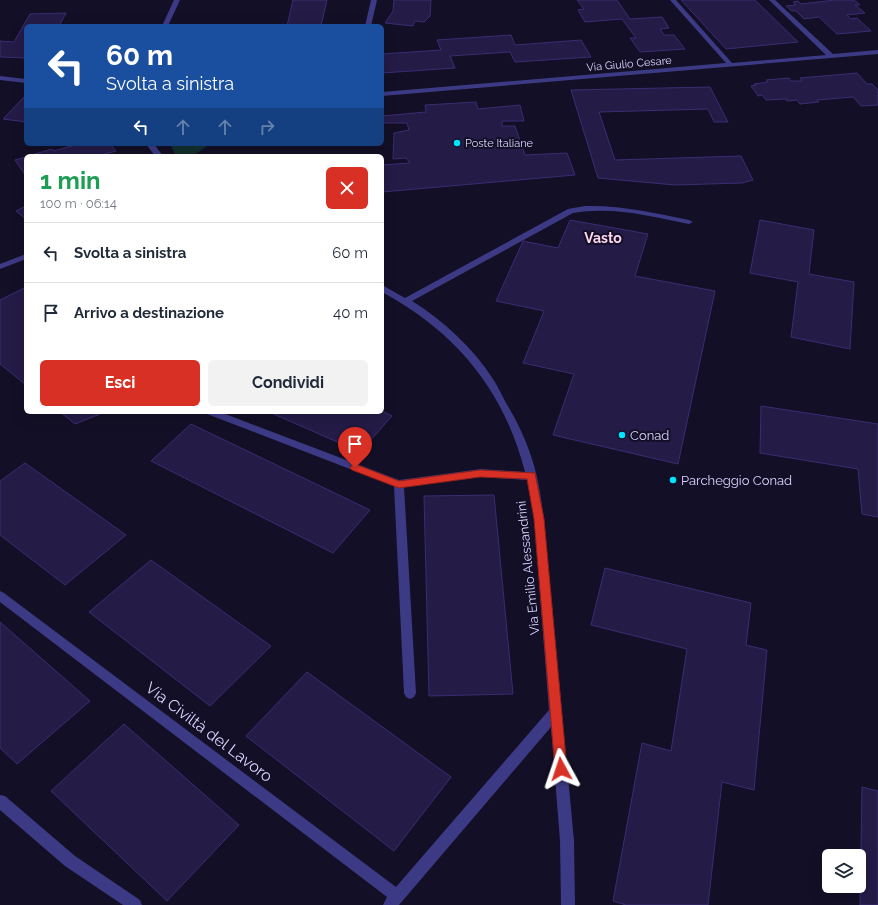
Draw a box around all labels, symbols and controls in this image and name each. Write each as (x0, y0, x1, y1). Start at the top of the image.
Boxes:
text: 60 m (106, 39, 173, 72)
icon: left (40, 40, 92, 92)
street label: Via Giulio Cesare (586, 54, 673, 74)
text: Svolta a sinistra (106, 73, 234, 94)
icon: left (130, 116, 152, 138)
icon: ahead (172, 116, 194, 138)
icon: ahead (214, 116, 236, 138)
icon: right (256, 116, 278, 138)
place label: Poste Italiane (465, 137, 534, 150)
marker: Poste Italiane (452, 138, 462, 148)
text: 1 min (40, 166, 101, 195)
button: close (326, 167, 368, 209)
text: 100 m · 06:14 (40, 196, 117, 211)
district label: Vasto (584, 230, 622, 246)
icon: left (40, 242, 62, 264)
text: Svolta a sinistra (74, 244, 186, 262)
text: 60 m (332, 244, 368, 262)
icon: arrive (40, 302, 62, 324)
text: Arrivo a destinazione (74, 304, 224, 322)
text: 40 m (333, 304, 368, 322)
button: Esci (40, 360, 200, 406)
button: Condividi (208, 360, 368, 406)
pin (338, 427, 372, 468)
place label: Conad (630, 428, 669, 443)
marker: Conad (617, 430, 627, 440)
icon: arrive (344, 433, 366, 455)
place label: Parcheggio Conad (681, 473, 792, 488)
marker: Parcheggio Conad (668, 475, 678, 485)
street label: Via Emilio Alessandrini (513, 500, 543, 636)
street label: Via Civiltà del Lavoro (142, 678, 276, 786)
position arrow (540, 748, 582, 790)
map controls (822, 849, 866, 893)
button: layers (822, 849, 866, 893)

